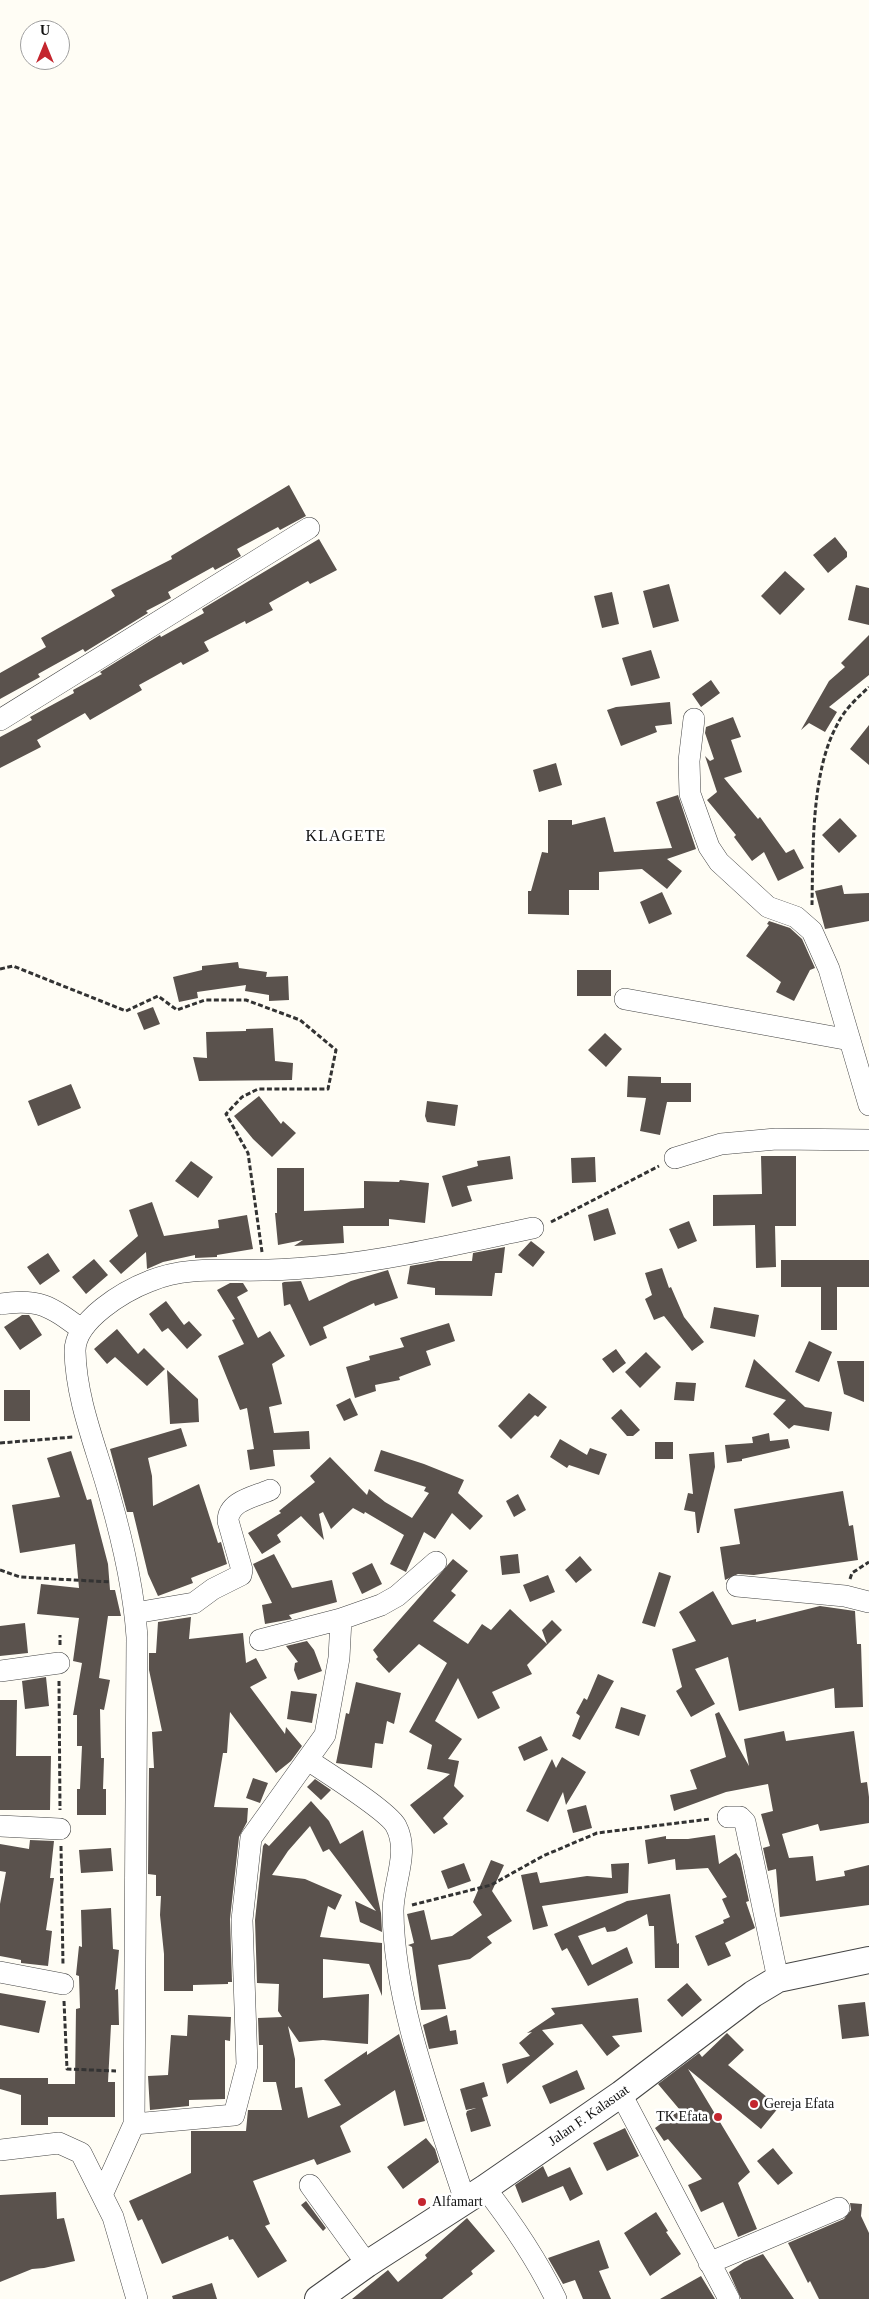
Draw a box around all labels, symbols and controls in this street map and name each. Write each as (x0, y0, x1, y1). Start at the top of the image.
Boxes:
north arrow (20, 20, 70, 70)
text: U (40, 23, 50, 38)
district label: KLAGETE (305, 827, 387, 847)
street label: Jalan F. Kalasuat (545, 2082, 633, 2150)
place label: Gereja Efata (764, 2096, 834, 2112)
marker: Gereja Efata (748, 2098, 760, 2110)
place label: TK Efata (656, 2109, 708, 2125)
marker: TK Efata (712, 2111, 724, 2123)
place label: Alfamart (432, 2194, 483, 2210)
marker: Alfamart (416, 2196, 428, 2208)

